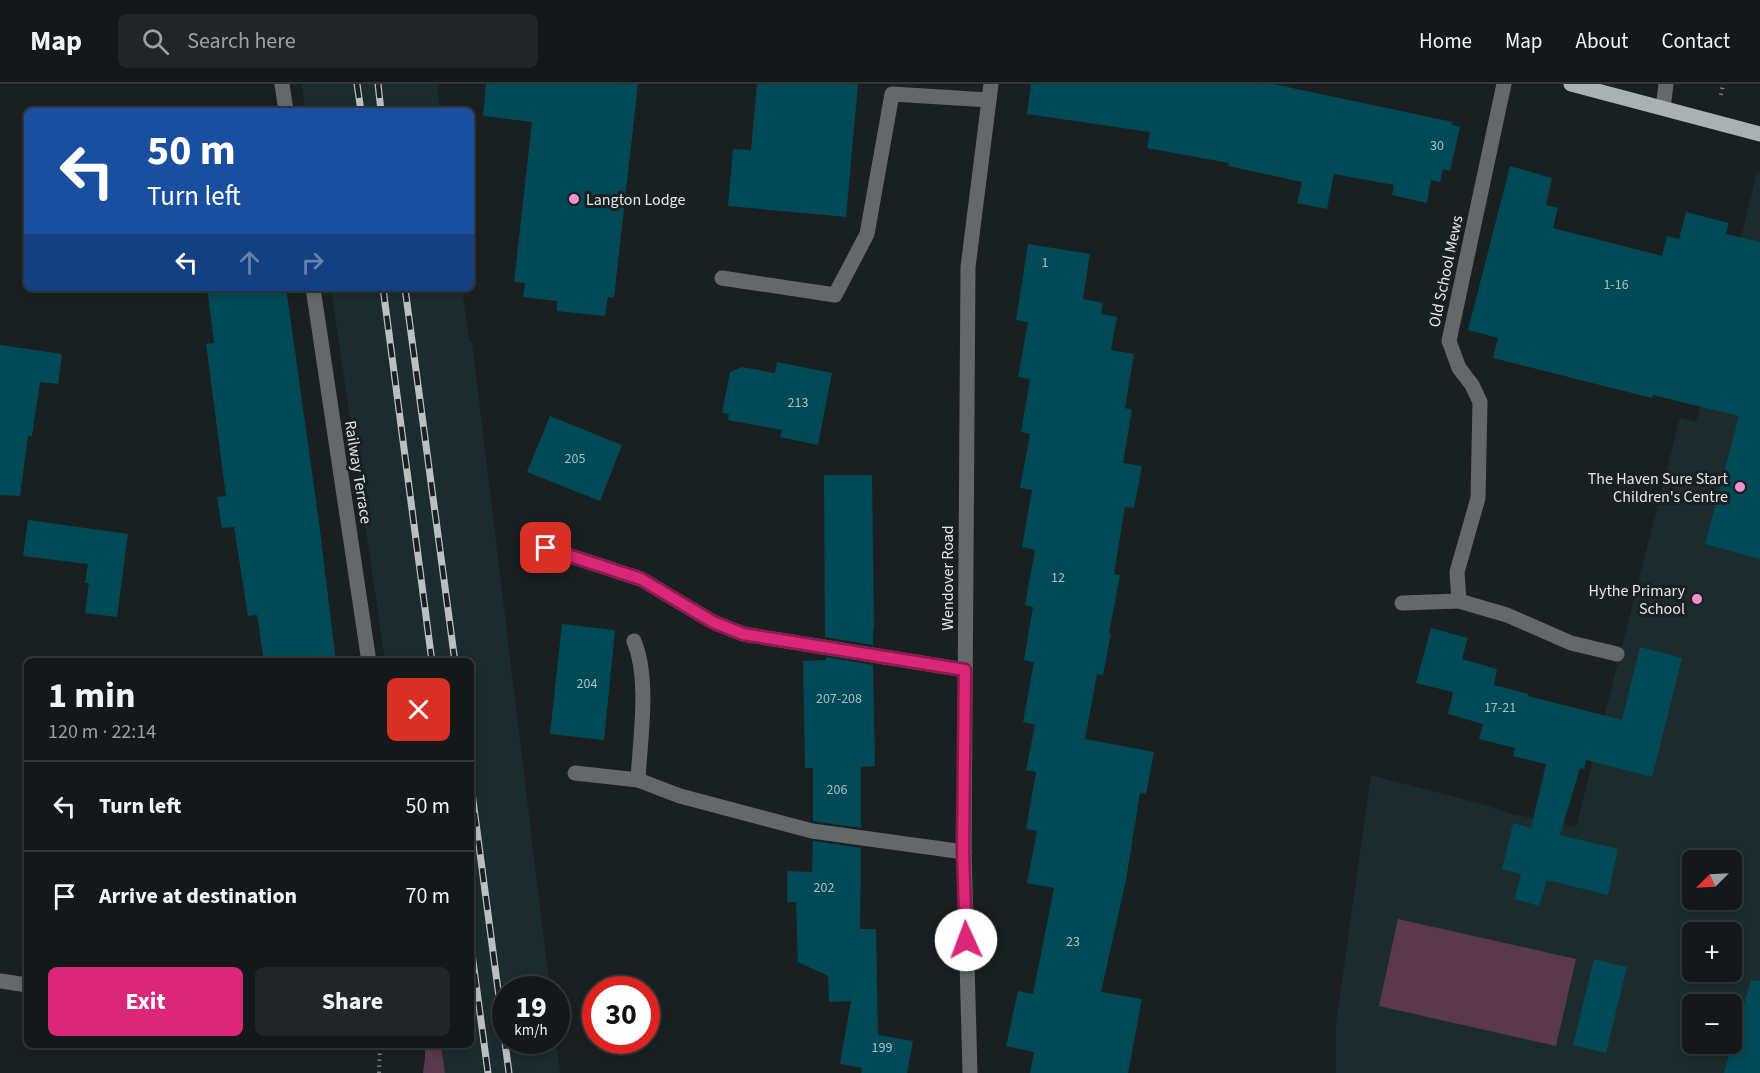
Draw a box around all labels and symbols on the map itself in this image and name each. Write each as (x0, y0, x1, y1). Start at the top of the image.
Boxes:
house number: 30 (1430, 136, 1444, 156)
place label: Langton Lodge (586, 189, 685, 211)
marker: Langton Lodge (567, 192, 581, 206)
street label: Old School Mews (1423, 213, 1469, 329)
house number: 1 (1042, 253, 1049, 273)
house number: 1-16 (1603, 275, 1629, 295)
house number: 213 (788, 393, 808, 413)
street label: Railway Terrace (339, 419, 377, 525)
house number: 205 (565, 449, 585, 469)
place label: The Haven Sure Start Children's Centre (1588, 468, 1729, 508)
marker: The Haven Sure Start Children's Centre (1733, 480, 1747, 494)
pin (520, 522, 571, 573)
street label: Wendover Road (937, 525, 959, 631)
house number: 12 (1051, 568, 1065, 588)
place label: Hythe Primary School (1589, 580, 1686, 620)
marker: Hythe Primary School (1690, 592, 1704, 606)
house number: 204 (577, 674, 597, 694)
house number: 207-208 (816, 689, 862, 709)
house number: 17-21 (1484, 698, 1516, 718)
house number: 206 (827, 780, 847, 800)
north arrow (1682, 850, 1742, 910)
house number: 202 (814, 878, 834, 898)
position arrow (934, 908, 998, 972)
house number: 23 (1066, 932, 1080, 952)
speed limit sign: 30 (582, 976, 660, 1054)
house number: 199 (872, 1038, 892, 1058)

